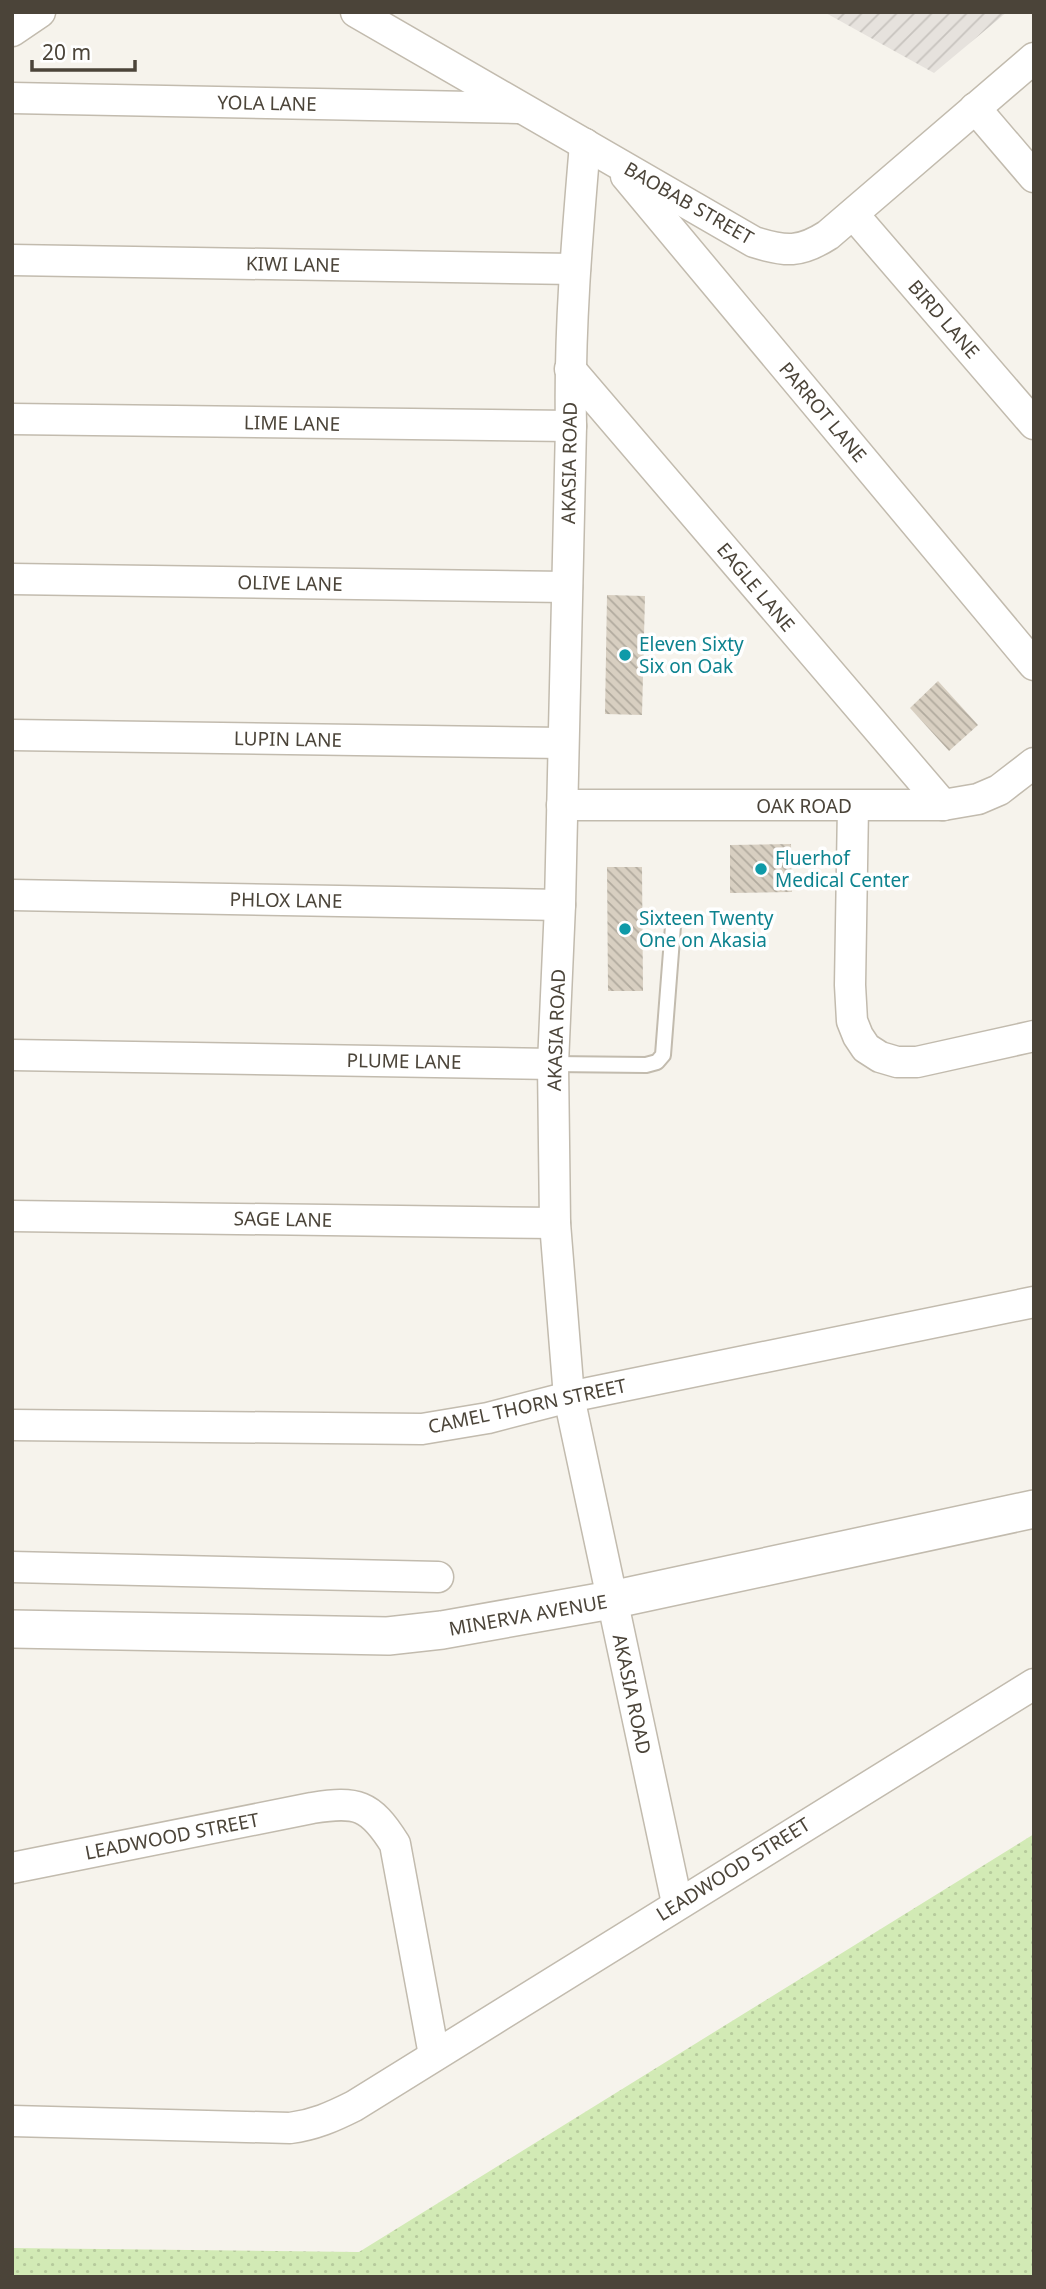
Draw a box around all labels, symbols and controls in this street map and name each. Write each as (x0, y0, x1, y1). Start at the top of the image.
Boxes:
scale bar (32, 28, 135, 72)
text: 20 m (42, 38, 91, 66)
street label: YOLA LANE (217, 89, 317, 117)
street label: BAOBAB STREET (620, 155, 759, 251)
street label: KIWI LANE (246, 250, 340, 278)
street label: BIRD LANE (903, 274, 985, 364)
street label: PARROT LANE (773, 356, 873, 468)
street label: AKASIA ROAD (555, 402, 583, 524)
street label: LIME LANE (244, 409, 340, 437)
street label: EAGLE LANE (711, 537, 801, 637)
street label: OLIVE LANE (237, 569, 343, 597)
place label: Eleven Sixty Six on Oak (639, 631, 744, 679)
marker: Eleven Sixty Six on Oak (617, 647, 633, 663)
street label: LUPIN LANE (234, 725, 342, 753)
street label: OAK ROAD (756, 793, 852, 819)
place label: Fluerhof Medical Center (775, 845, 909, 893)
marker: Fluerhof Medical Center (753, 861, 769, 877)
street label: PHLOX LANE (229, 886, 343, 914)
place label: Sixteen Twenty One on Akasia (639, 905, 774, 953)
marker: Sixteen Twenty One on Akasia (617, 921, 633, 937)
street label: AKASIA ROAD (541, 968, 571, 1092)
street label: PLUME LANE (346, 1047, 462, 1075)
street label: SAGE LANE (233, 1205, 333, 1233)
street label: CAMEL THORN STREET (425, 1372, 629, 1440)
street label: MINERVA AVENUE (447, 1588, 609, 1642)
street label: AKASIA ROAD (607, 1631, 657, 1757)
street label: LEADWOOD STREET (83, 1806, 262, 1866)
street label: LEADWOOD STREET (651, 1811, 815, 1927)

